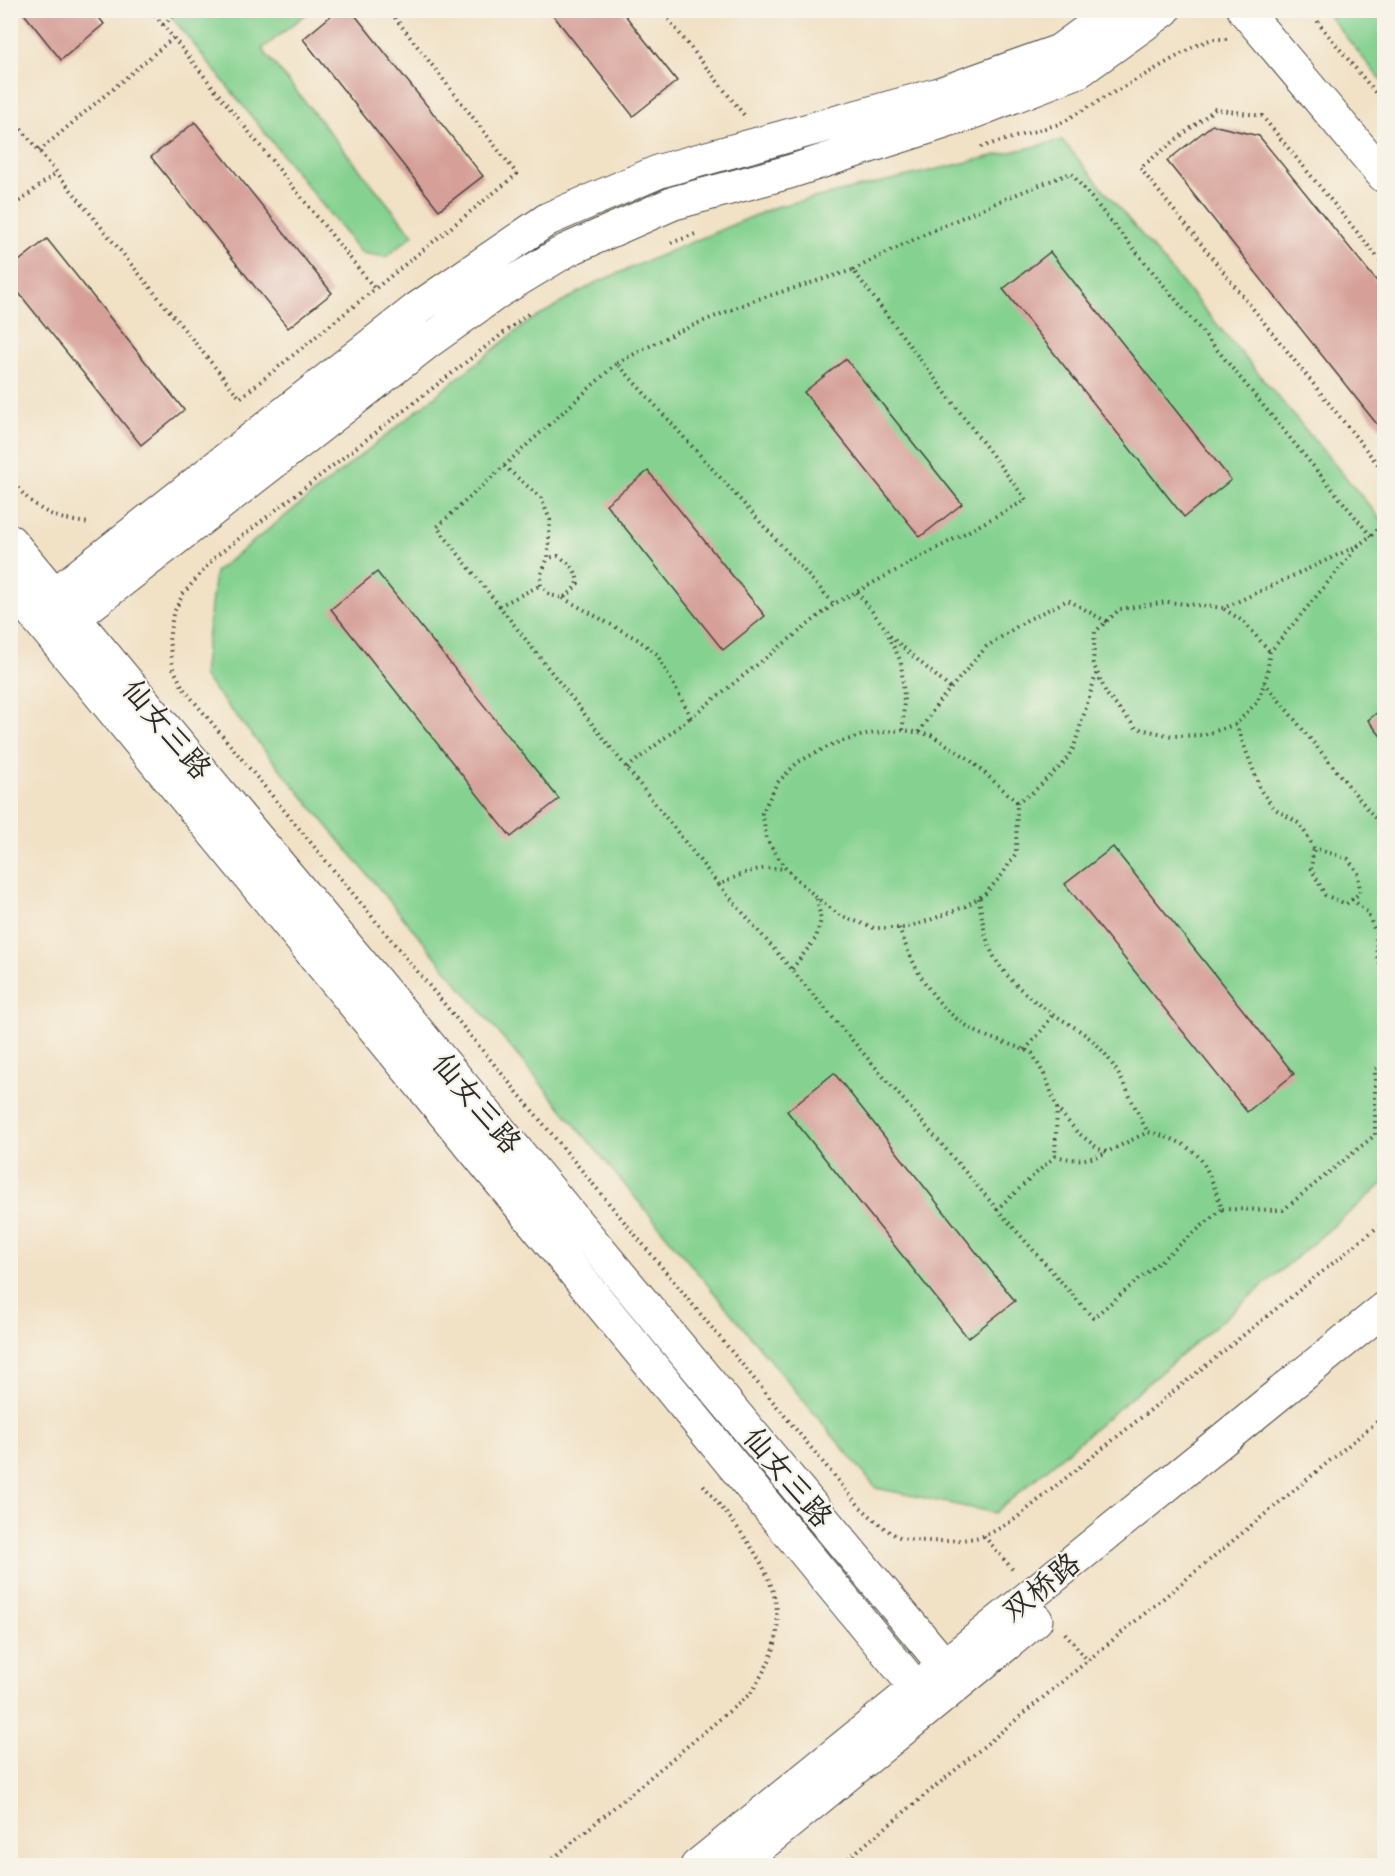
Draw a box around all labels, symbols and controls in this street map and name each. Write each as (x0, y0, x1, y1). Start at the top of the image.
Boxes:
street label: 仙女三路 (114, 671, 220, 787)
street label: 仙女三路 (424, 1045, 530, 1161)
street label: 仙女三路 (735, 1419, 841, 1535)
street label: 双桥路 (994, 1544, 1088, 1630)

